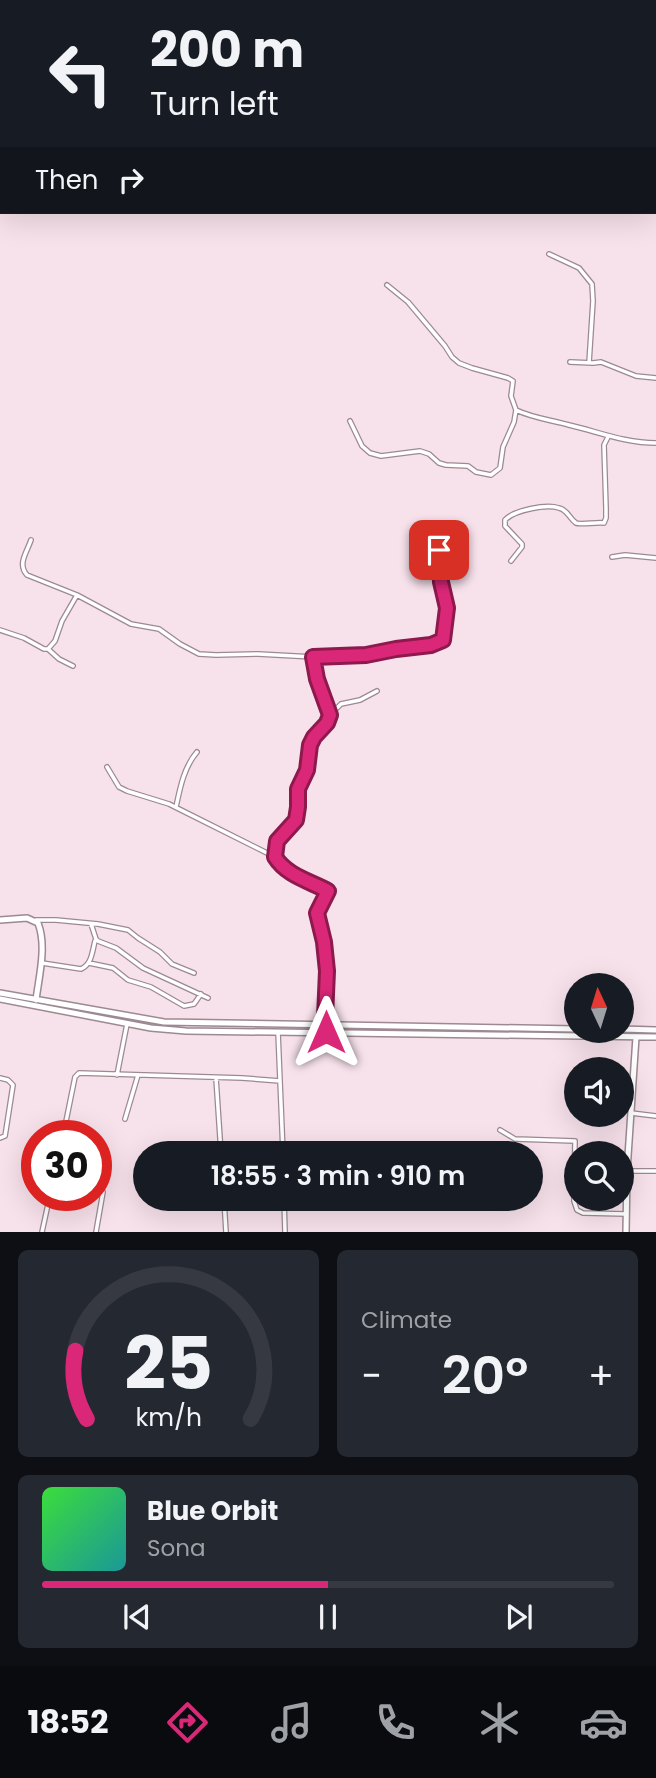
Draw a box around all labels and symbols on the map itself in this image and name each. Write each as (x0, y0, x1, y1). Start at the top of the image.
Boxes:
pin (409, 520, 469, 580)
north arrow (564, 973, 634, 1043)
position arrow (289, 995, 363, 1069)
speed limit sign: 30 (21, 1120, 112, 1211)

